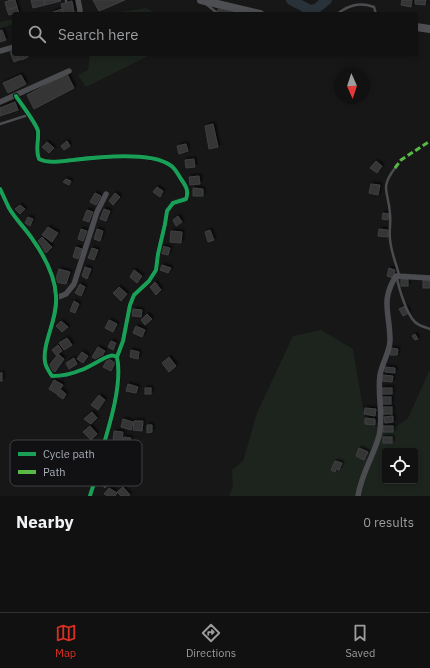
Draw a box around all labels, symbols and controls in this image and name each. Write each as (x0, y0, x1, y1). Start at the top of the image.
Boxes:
search box (12, 12, 418, 56)
icon: search (26, 23, 48, 45)
text: Search here (58, 25, 138, 44)
north arrow (334, 68, 370, 104)
legend (10, 440, 142, 486)
text: Cycle path (43, 447, 95, 461)
map controls (382, 448, 418, 484)
button: locate (382, 448, 418, 484)
text: Path (43, 465, 66, 479)
text: Nearby (16, 511, 74, 533)
text: 0 results (363, 514, 414, 531)
tab: Map (55, 622, 77, 660)
tab: Directions (186, 622, 236, 660)
tab: Saved (345, 622, 375, 660)

